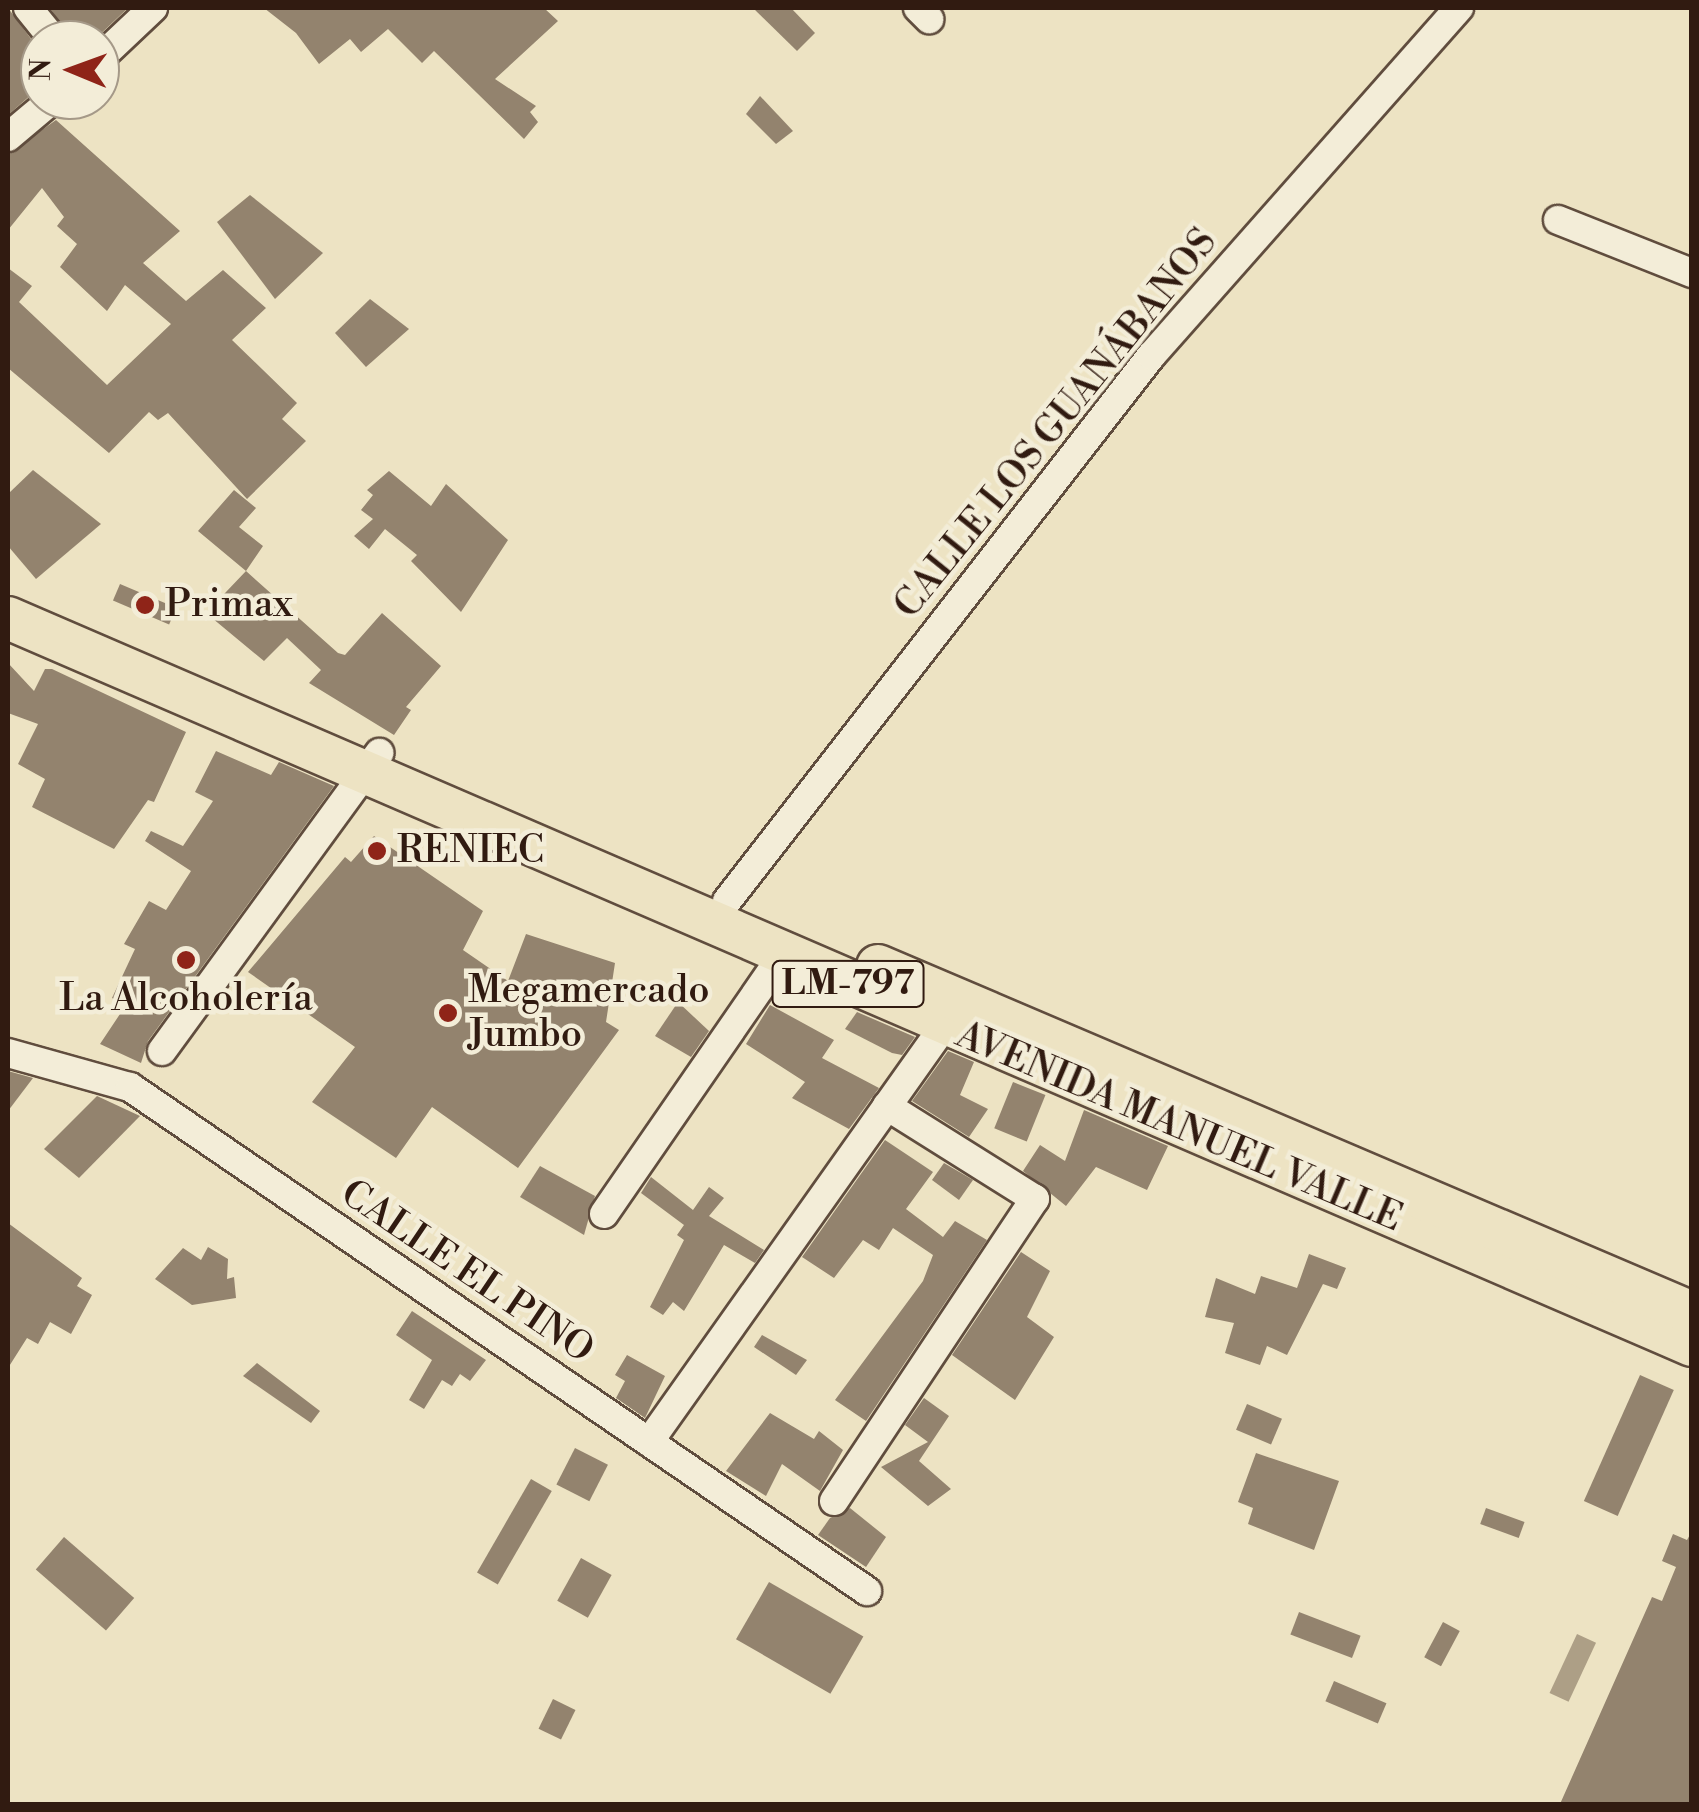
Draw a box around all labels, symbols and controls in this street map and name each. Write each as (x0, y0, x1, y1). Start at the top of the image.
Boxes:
north arrow (20, 20, 120, 120)
text: N (24, 58, 59, 81)
street label: CALLE LOS GUANÁBANOS (885, 220, 1227, 628)
place label: Primax (165, 582, 292, 628)
marker: Primax (134, 594, 156, 616)
place label: RENIEC (397, 828, 544, 874)
marker: RENIEC (366, 840, 388, 862)
marker: La Alcoholería (175, 949, 197, 971)
road number: LM-797 (770, 954, 926, 1014)
place label: Megamercado Jumbo (468, 968, 709, 1058)
place label: La Alcoholería (59, 976, 313, 1022)
marker: Megamercado Jumbo (437, 1002, 459, 1024)
street label: AVENIDA MANUEL VALLE (949, 1012, 1409, 1242)
street label: CALLE EL PINO (332, 1171, 602, 1373)

